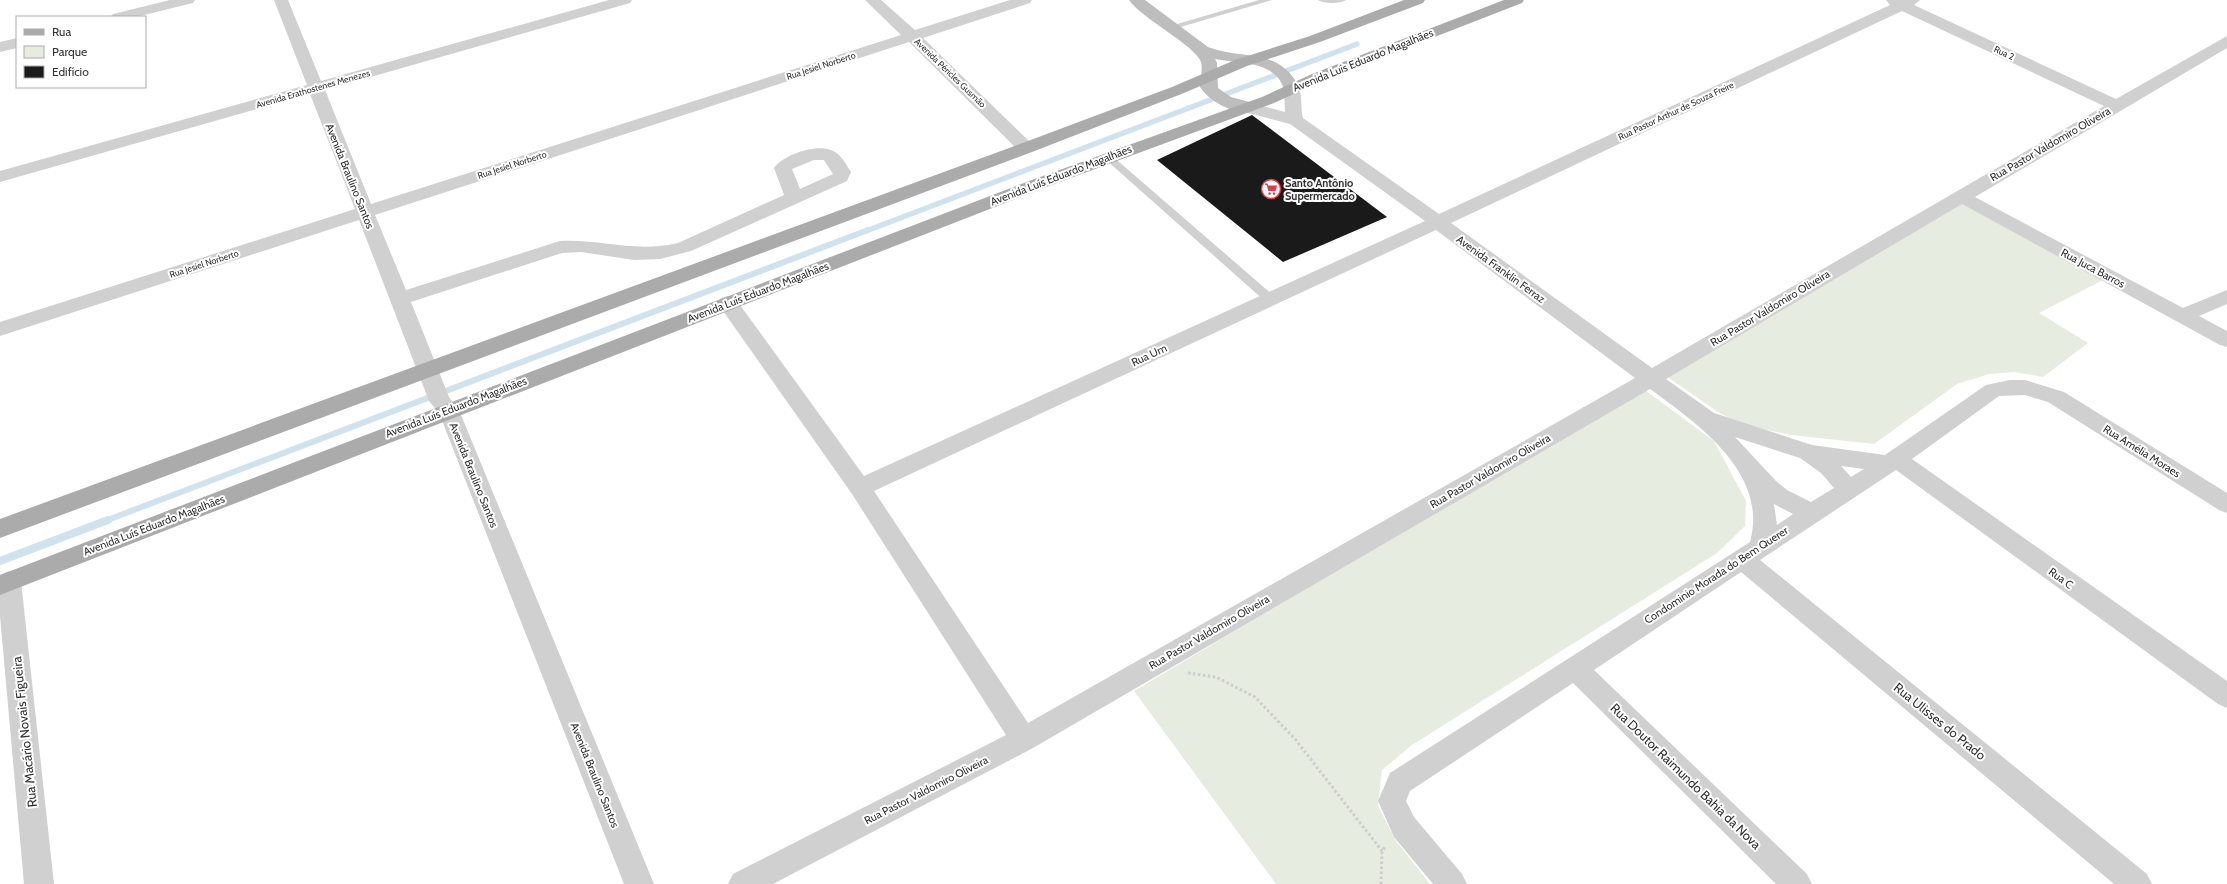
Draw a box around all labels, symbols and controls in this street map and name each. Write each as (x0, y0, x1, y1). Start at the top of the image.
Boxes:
legend (16, 16, 146, 88)
text: Rua (52, 24, 71, 39)
street label: Avenida Luís Eduardo Magalhães (1291, 25, 1436, 95)
street label: Avenida Péricles Gusmão (912, 36, 988, 110)
street label: Rua 2 (1992, 43, 2016, 62)
text: Parque (52, 44, 87, 59)
street label: Rua Jesiel Norberto (785, 49, 857, 82)
text: Edifício (52, 64, 89, 79)
street label: Avenida Erathostenes Menezes (255, 67, 371, 110)
street label: Rua Pastor Arthur de Souza Freire (1616, 79, 1736, 142)
street label: Rua Pastor Valdomiro Oliveira (1987, 103, 2113, 184)
street label: Avenida Braulino Santos (322, 121, 378, 231)
street label: Avenida Luís Eduardo Magalhães (988, 141, 1134, 208)
street label: Rua Jesiel Norberto (476, 148, 548, 181)
place label: Santo Antônio Supermercado (1285, 176, 1355, 203)
supermarket icon: Santo Antônio Supermercado (1260, 178, 1282, 200)
street label: Avenida Franklin Ferraz (1454, 232, 1548, 306)
street label: Rua Juca Barros (2059, 245, 2128, 291)
street label: Rua Jesiel Norberto (168, 247, 240, 280)
street label: Avenida Luís Eduardo Magalhães (685, 258, 831, 325)
street label: Rua Pastor Valdomiro Oliveira (1708, 266, 1833, 349)
street label: Rua Um (1129, 341, 1169, 369)
street label: Avenida Luís Eduardo Magalhães (383, 373, 529, 440)
street label: Avenida Braulino Santos (446, 420, 502, 530)
street label: Rua Amélia Moraes (2101, 422, 2184, 481)
street label: Rua Pastor Valdomiro Oliveira (1427, 430, 1553, 511)
street label: Avenida Luís Eduardo Magalhães (81, 491, 227, 558)
street label: Condominio Morada do Bem Querer (1642, 523, 1791, 627)
street label: Rua C (2046, 564, 2076, 592)
street label: Rua Pastor Valdomiro Oliveira (1146, 591, 1272, 672)
street label: Rua Macário Novais Figueira (8, 655, 40, 808)
street label: Rua Ulisses do Prado (1891, 679, 1989, 763)
street label: Rua Doutor Raimundo Bahia da Nova (1607, 700, 1765, 853)
street label: Avenida Braulino Santos (567, 720, 623, 830)
street label: Rua Pastor Valdomiro Oliveira (862, 752, 991, 827)

